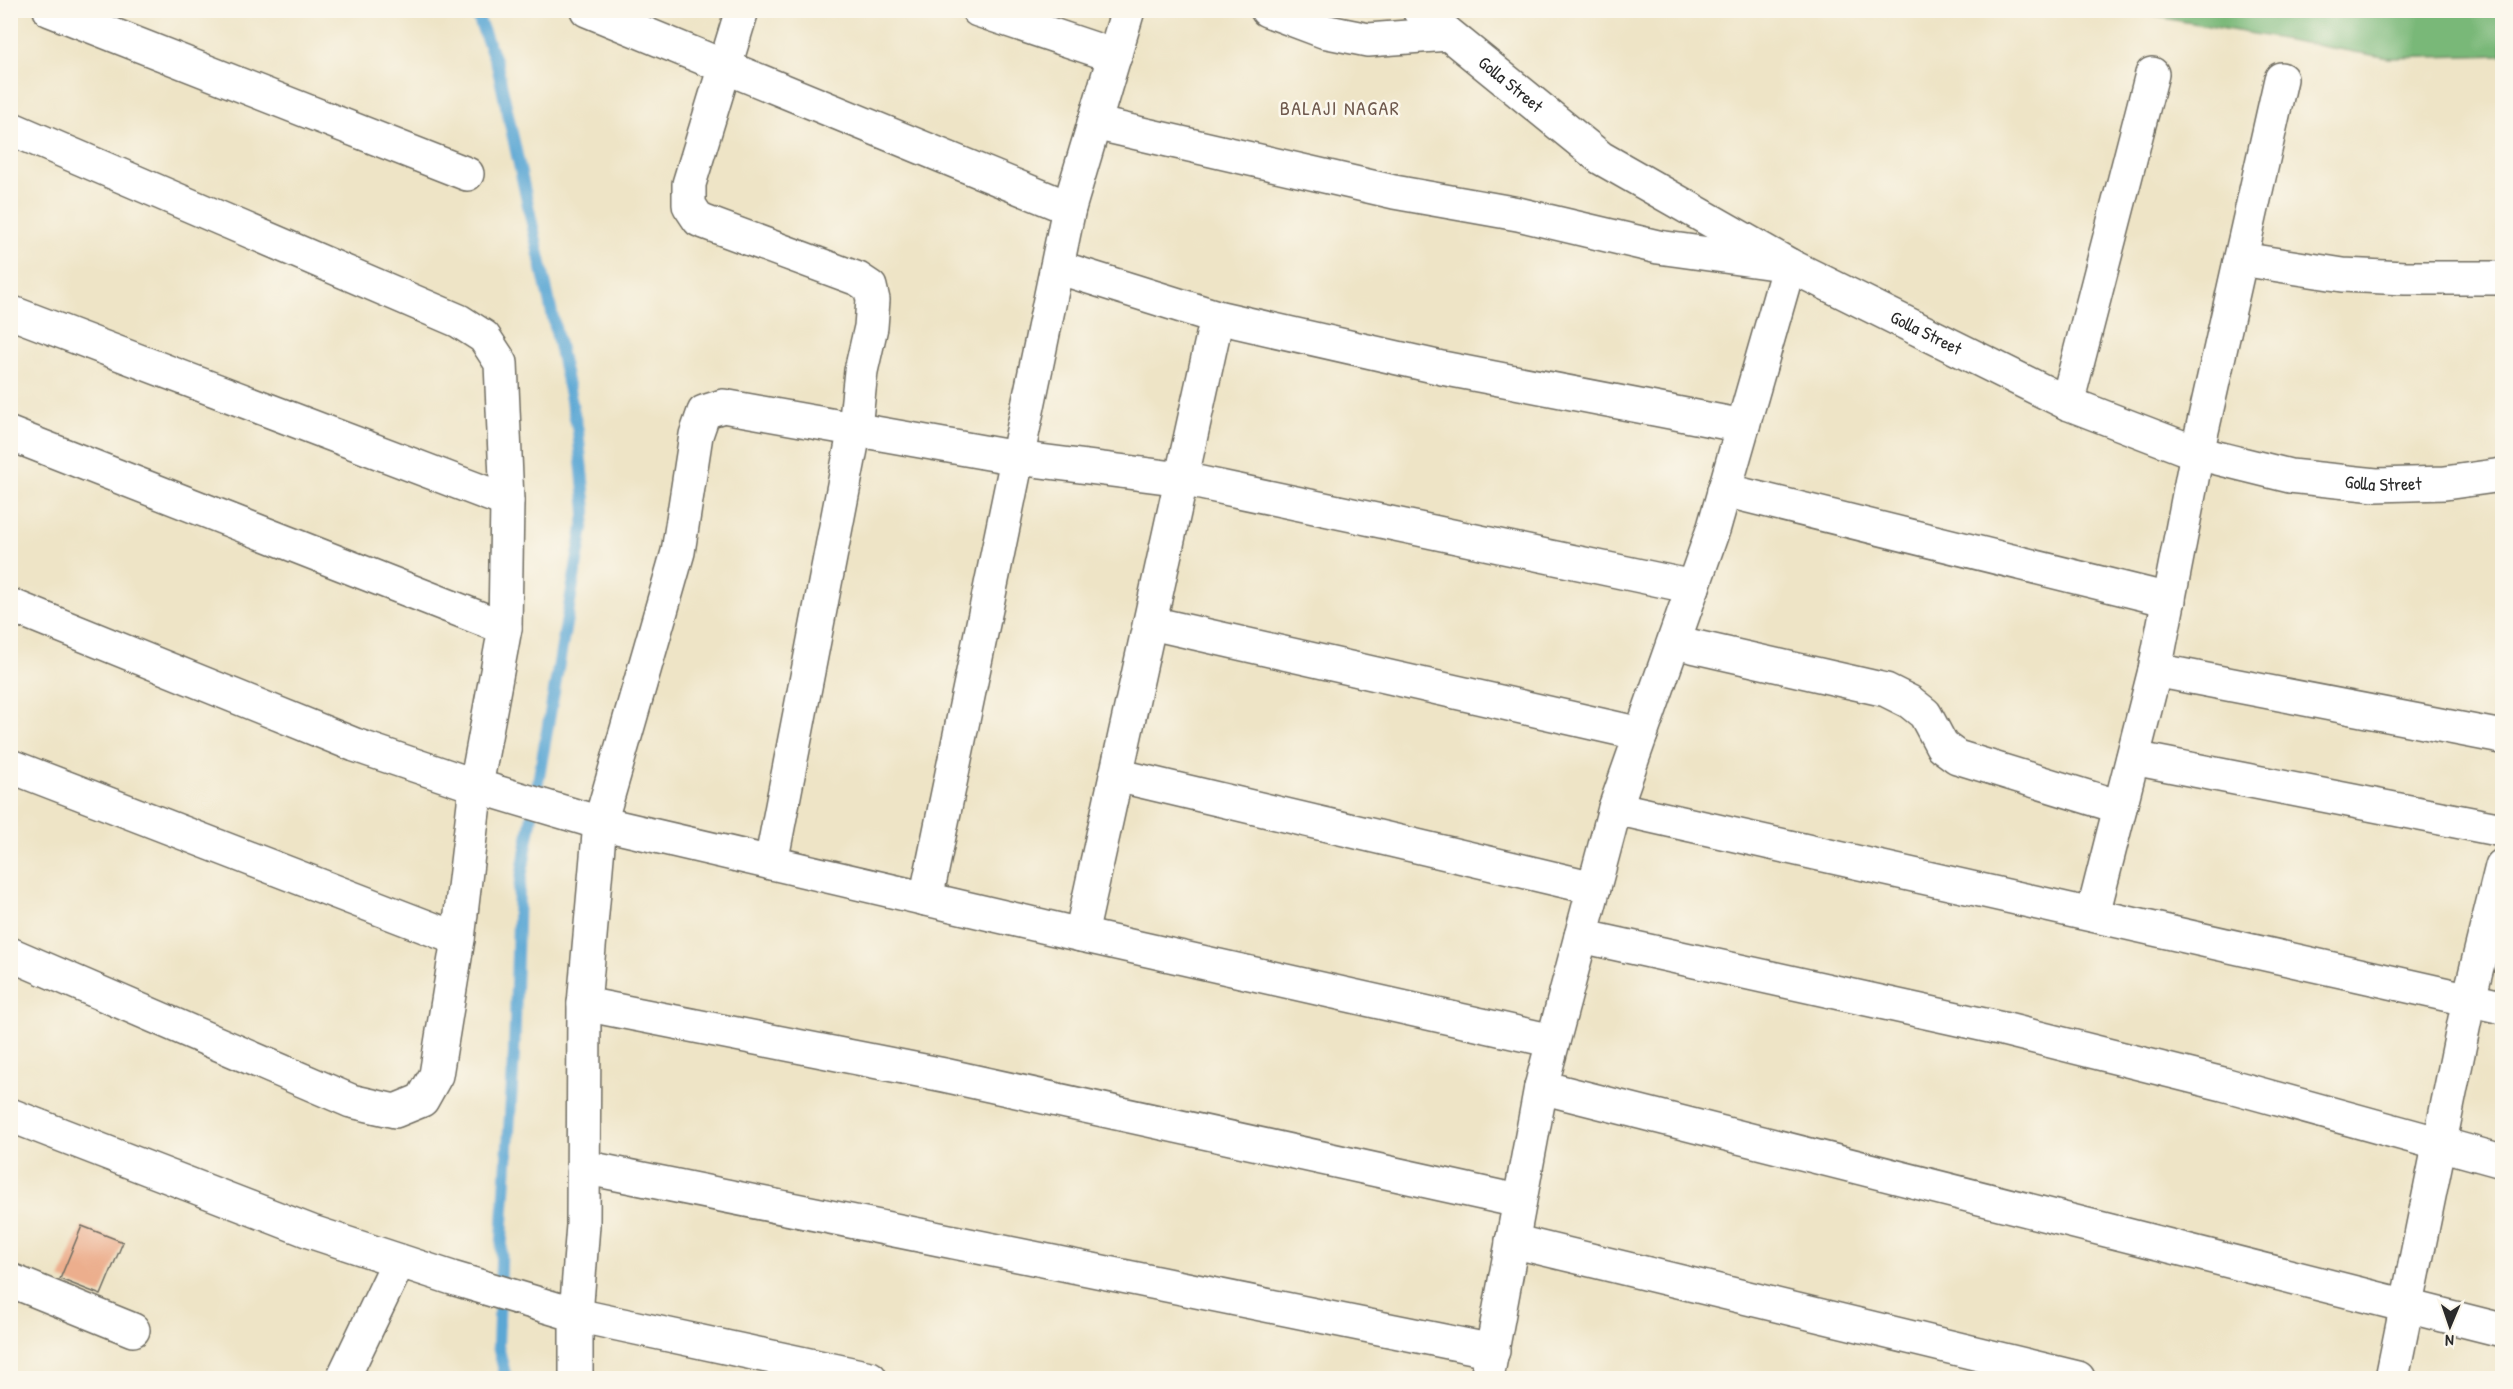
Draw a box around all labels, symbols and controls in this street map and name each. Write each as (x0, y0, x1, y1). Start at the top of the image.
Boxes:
street label: Golla Street (1473, 50, 1549, 118)
district label: BALAJI NAGAR (1280, 94, 1400, 121)
street label: Golla Street (1886, 304, 1967, 361)
street label: Golla Street (2344, 469, 2423, 497)
north arrow (2420, 1296, 2480, 1356)
text: N (2444, 1330, 2454, 1352)

